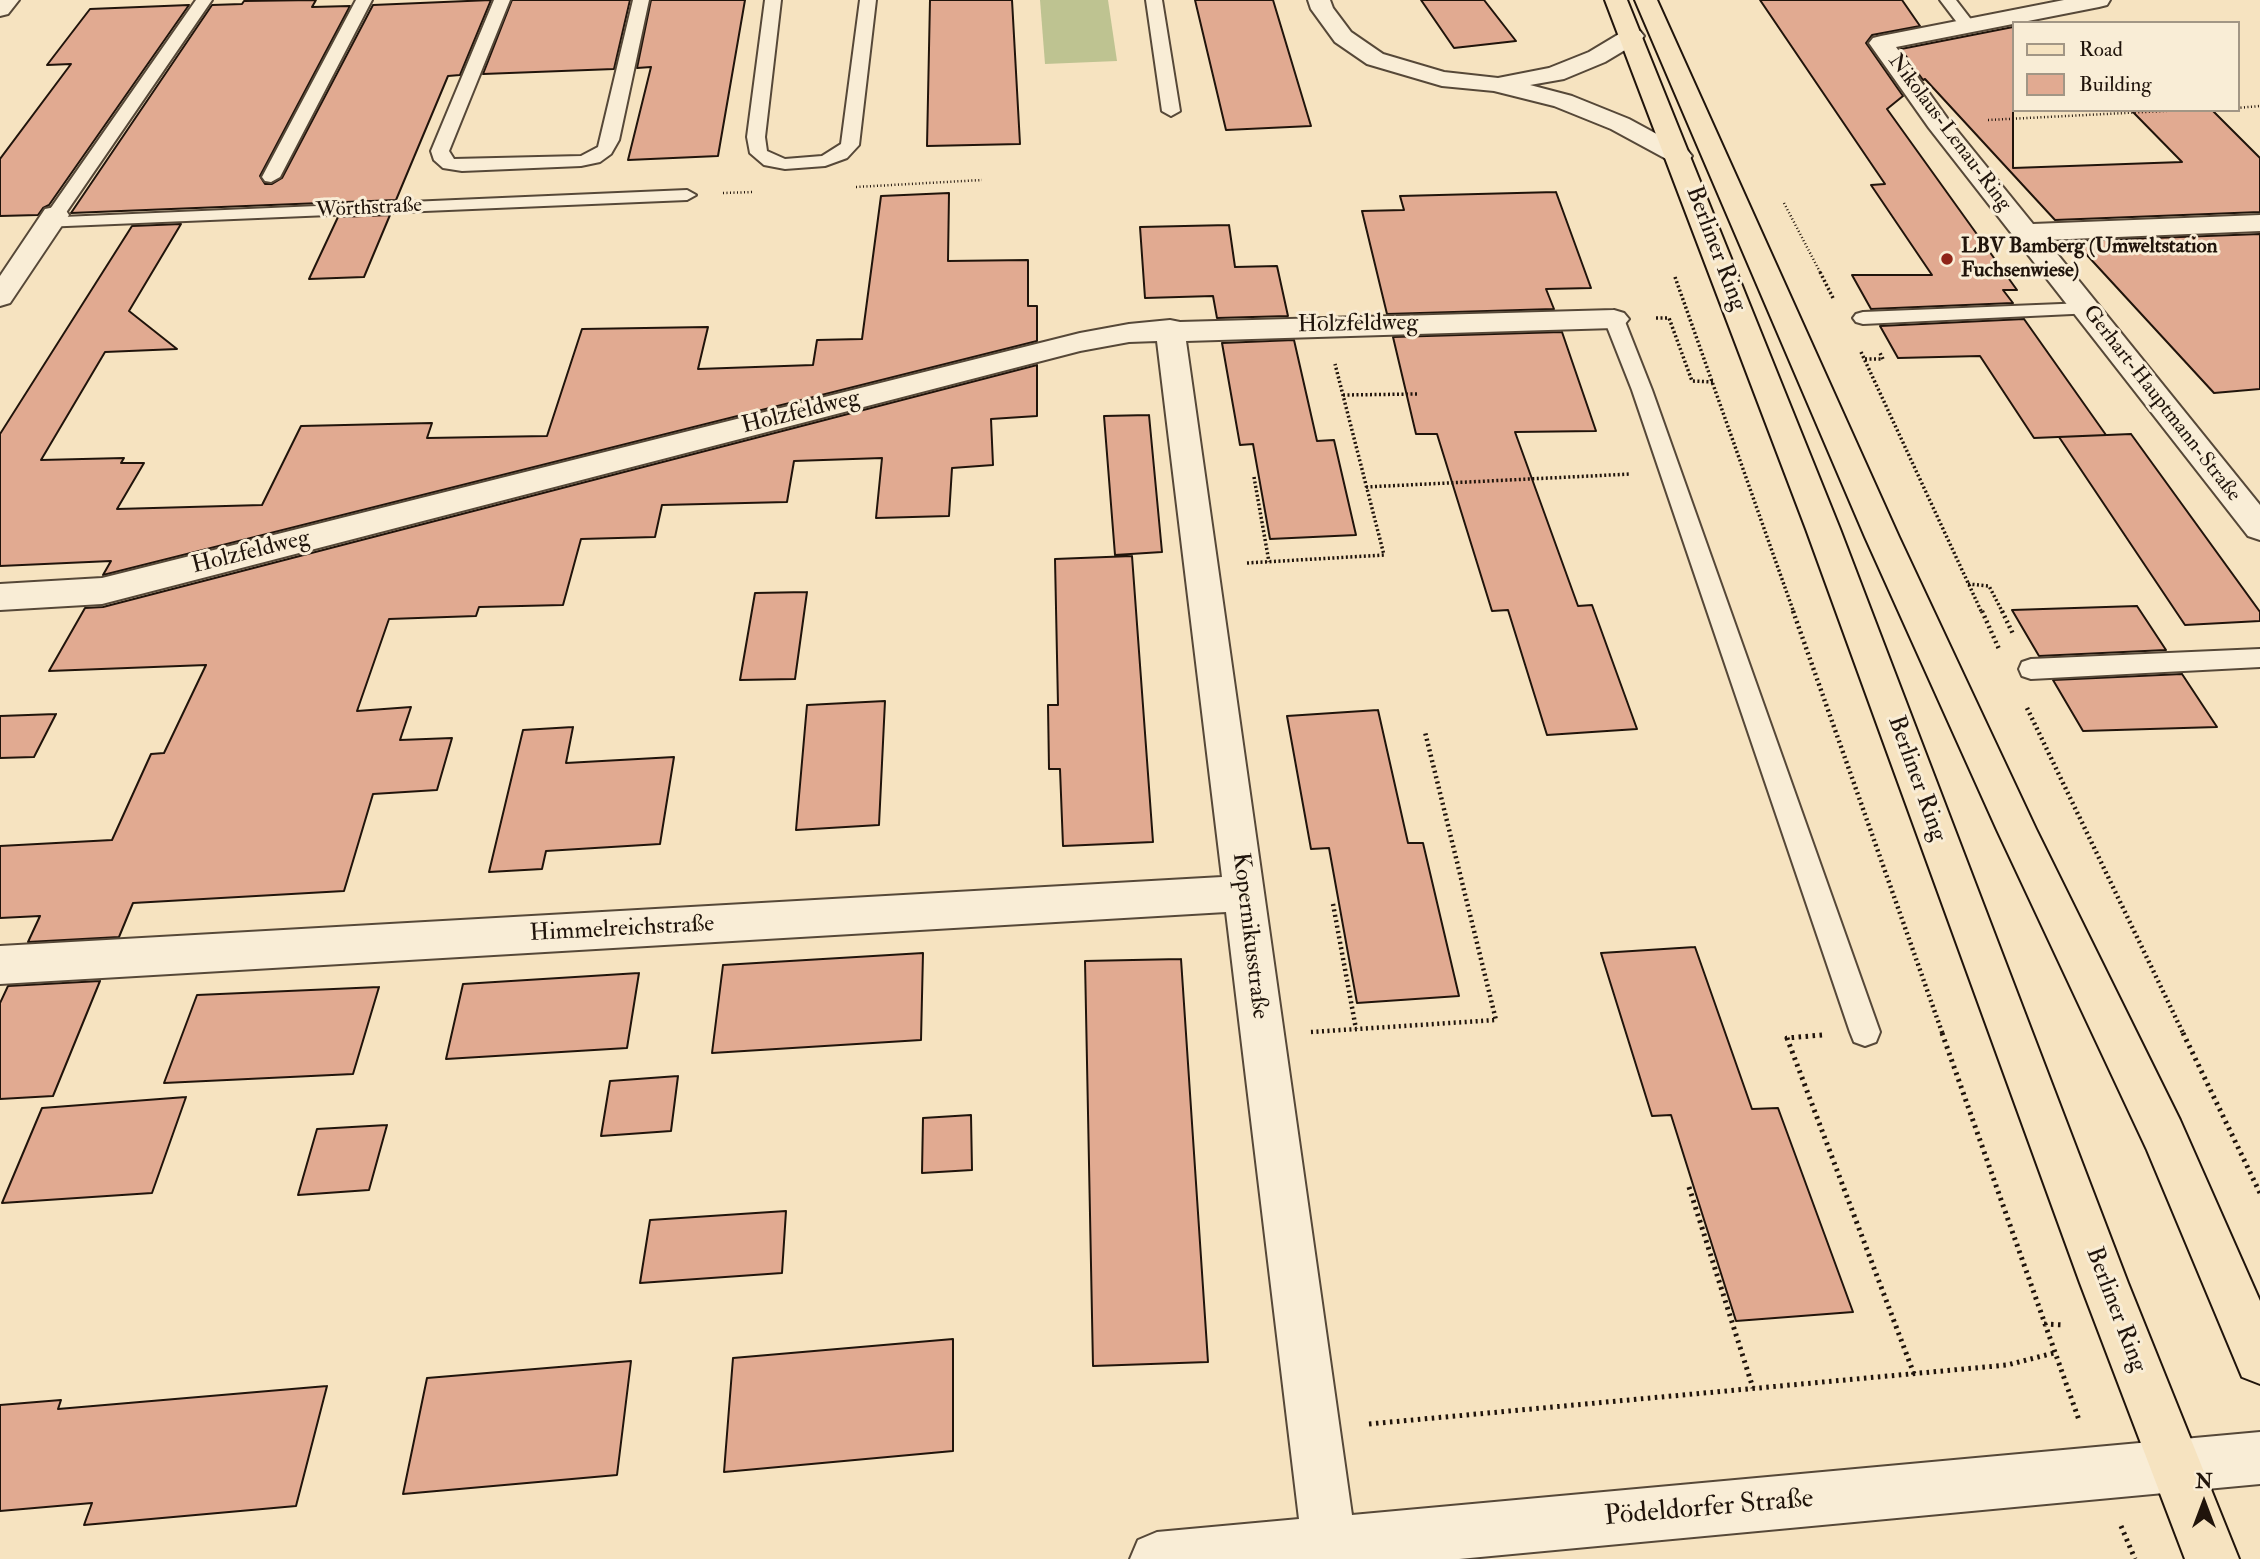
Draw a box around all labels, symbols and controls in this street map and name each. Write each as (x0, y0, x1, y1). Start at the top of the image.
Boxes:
legend (2011, 21, 2239, 112)
text: Road (2079, 36, 2123, 63)
street label: Nikolaus-Lenau-Ring (1882, 50, 2016, 216)
text: Building (2079, 71, 2152, 98)
street label: Berliner Ring (1678, 183, 1752, 315)
street label: Wörthstraße (315, 194, 423, 224)
place label: LBV Bamberg (Umweltstation Fuchsenwiese) (1961, 234, 2218, 284)
marker: LBV Bamberg (Umweltstation Fuchsenwiese) (1939, 251, 1955, 267)
street label: Gerhart-Hauptmann-Straße (2077, 301, 2245, 507)
street label: Holzfeldweg (1298, 310, 1418, 340)
street label: Holzfeldweg (739, 384, 863, 442)
street label: Holzfeldweg (189, 524, 313, 582)
street label: Berliner Ring (1880, 712, 1952, 846)
street label: Kopernikusstraße (1224, 851, 1274, 1021)
street label: Himmelreichstraße (529, 911, 715, 949)
street label: Berliner Ring (2078, 1244, 2152, 1376)
north arrow (2169, 1468, 2239, 1538)
text: N (2195, 1470, 2213, 1494)
street label: Pödeldorfer Straße (1603, 1483, 1815, 1535)

